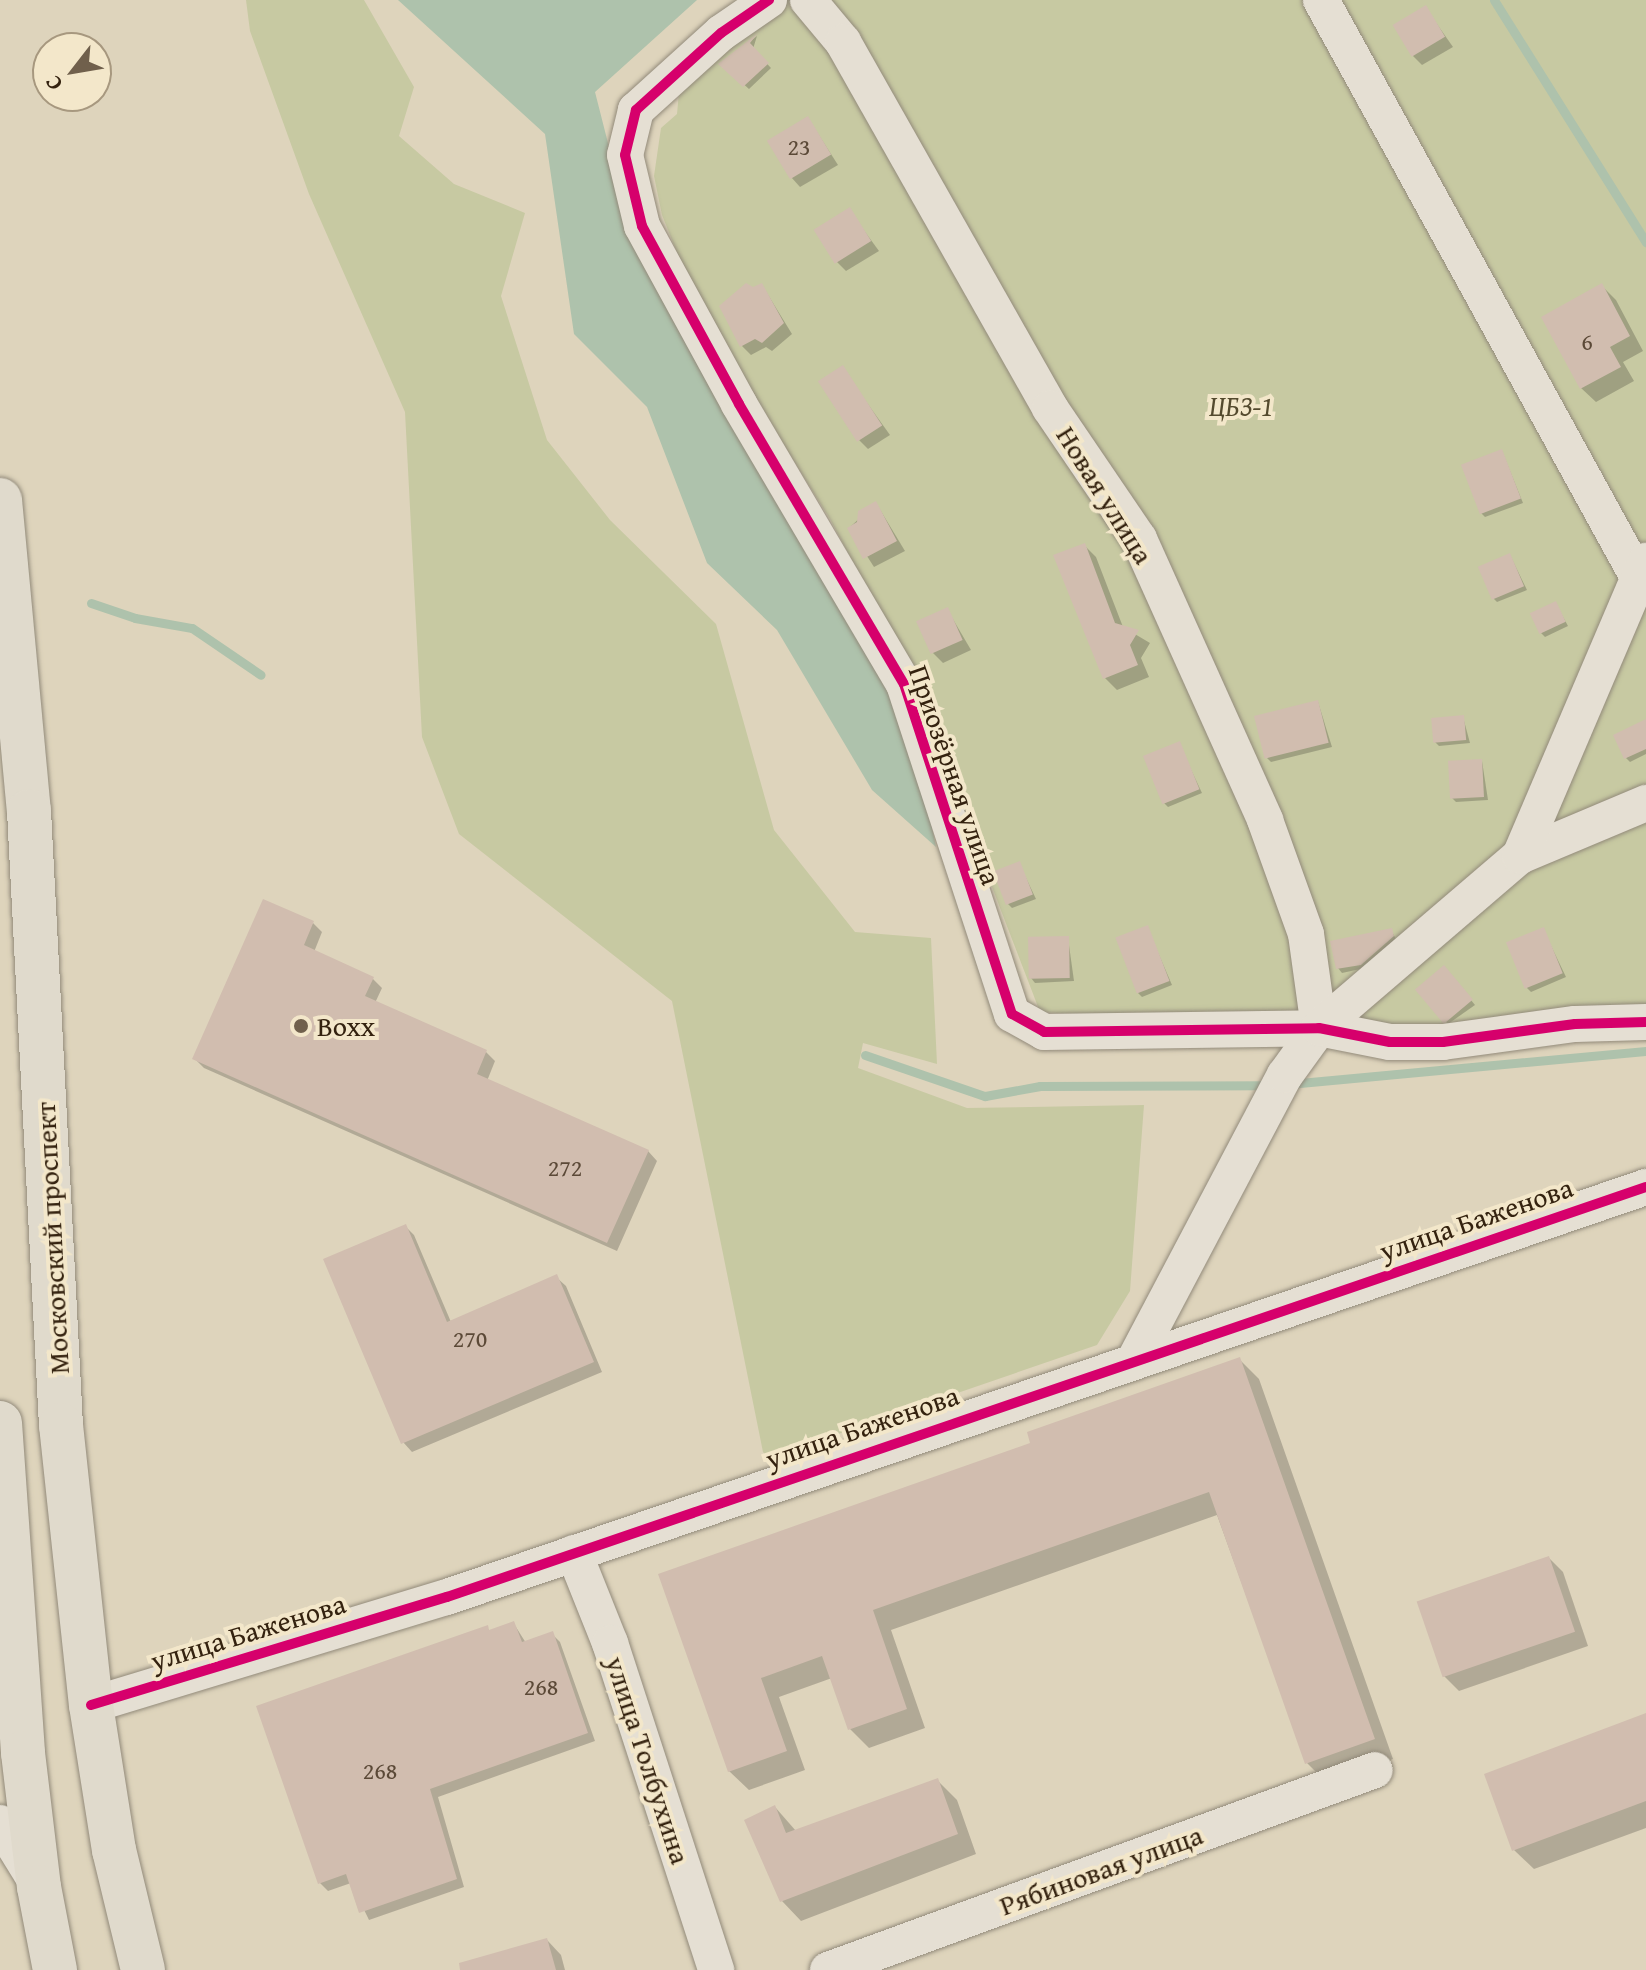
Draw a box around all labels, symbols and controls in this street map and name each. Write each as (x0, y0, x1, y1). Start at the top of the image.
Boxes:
north arrow (32, 32, 112, 112)
text: С (36, 70, 70, 97)
house number: 23 (787, 133, 811, 161)
house number: 6 (1581, 328, 1593, 356)
park label: ЦБЗ-1 (1209, 389, 1273, 423)
street label: Новая улица (1049, 420, 1161, 570)
street label: Приозёрная улица (902, 661, 1008, 889)
place label: Boxx (317, 1009, 375, 1043)
marker: Boxx (292, 1017, 310, 1035)
street label: Московский проспект (28, 1101, 76, 1375)
house number: 272 (548, 1154, 582, 1182)
street label: улица Баженова (1375, 1170, 1577, 1268)
house number: 270 (453, 1325, 487, 1353)
street label: улица Баженова (761, 1378, 963, 1476)
street label: улица Баженова (146, 1586, 350, 1678)
street label: улица Толбухина (599, 1652, 697, 1868)
house number: 268 (524, 1673, 558, 1701)
house number: 268 (363, 1757, 397, 1785)
street label: Рябиновая улица (995, 1818, 1207, 1922)

